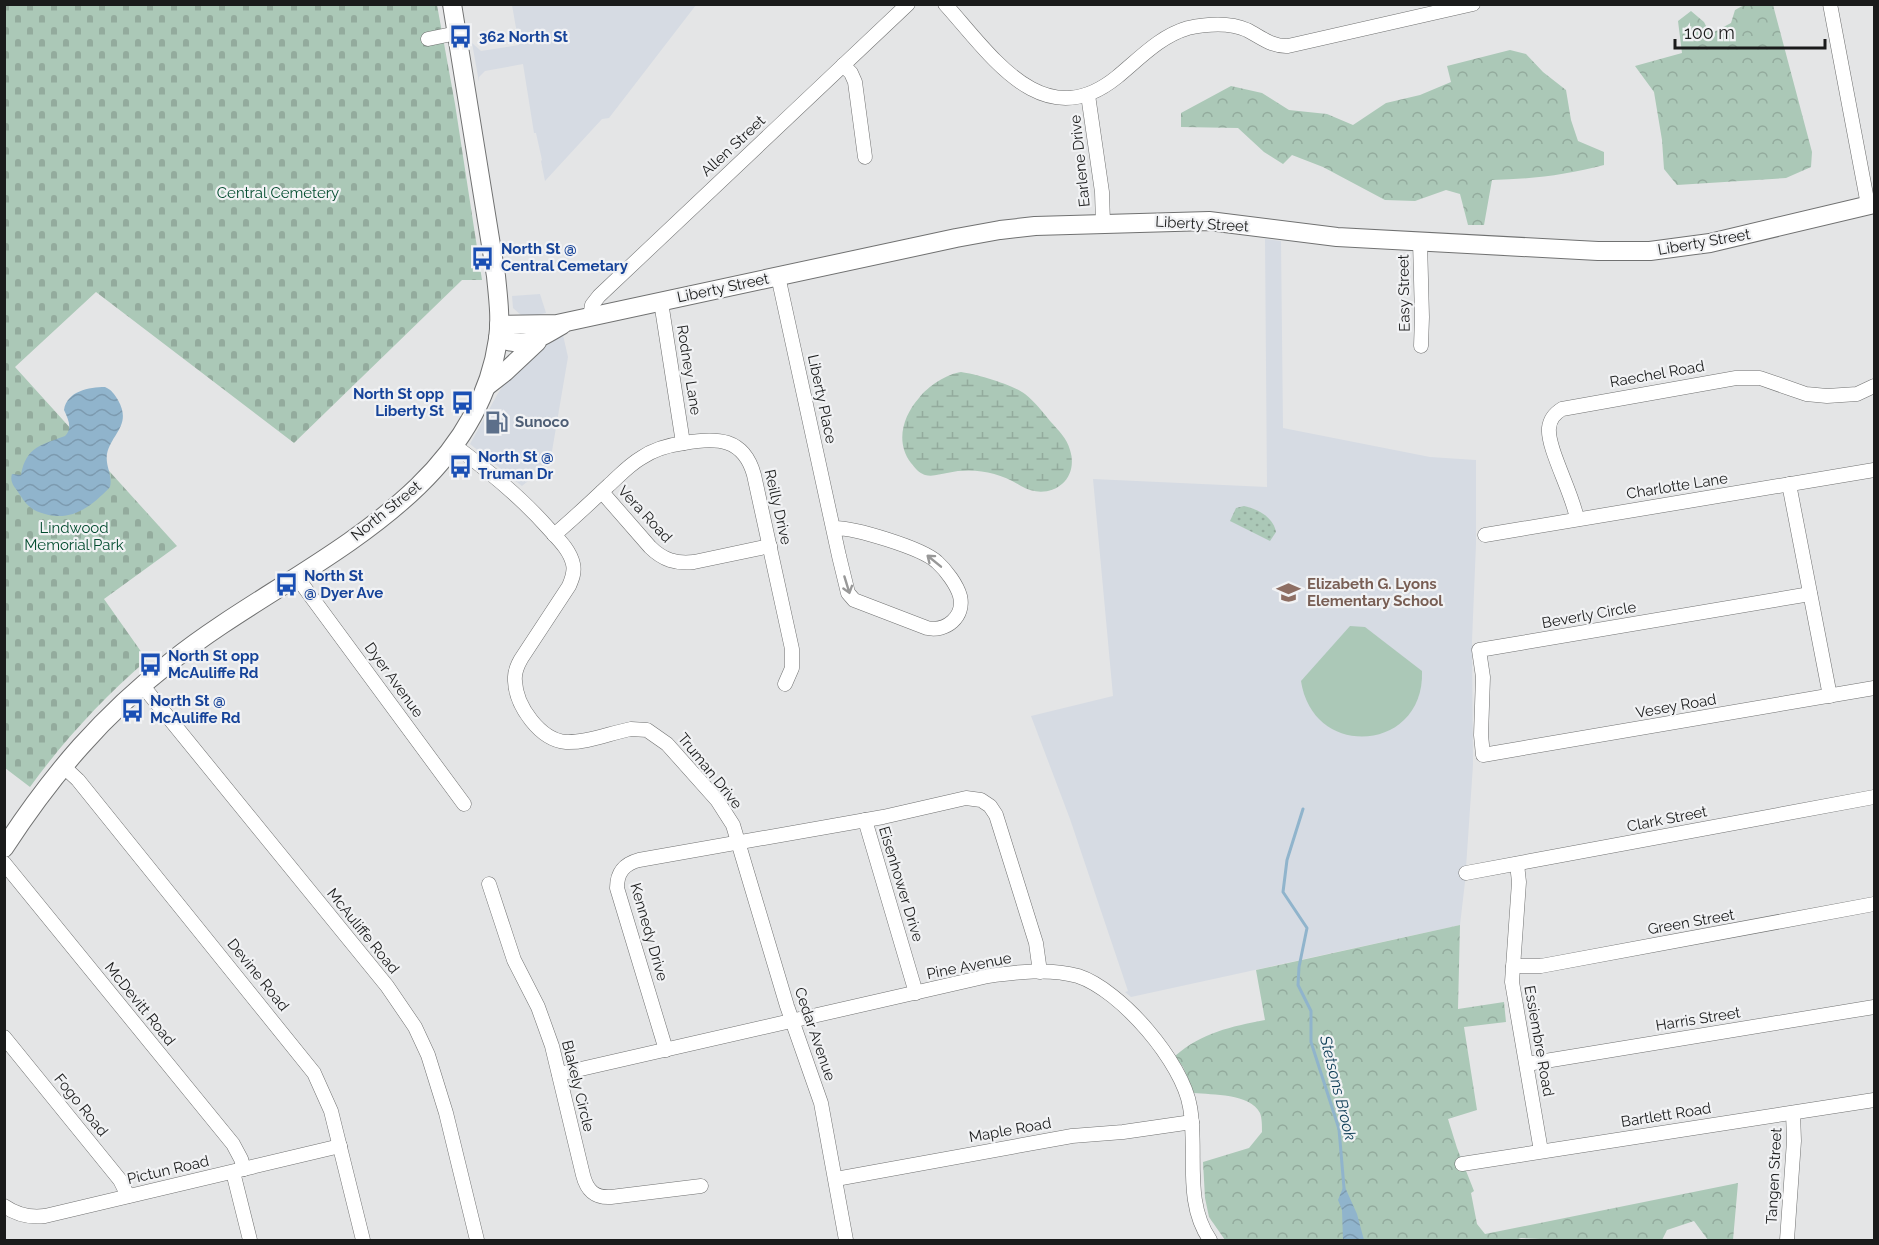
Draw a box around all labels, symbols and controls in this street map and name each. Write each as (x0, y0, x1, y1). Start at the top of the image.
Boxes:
scale bar (1675, 12, 1825, 50)
text: 100 m (1684, 22, 1735, 43)
bus stop icon: 362 North St (448, 24, 474, 50)
place label: 362 North St (479, 28, 568, 46)
street label: Allen Street (697, 112, 769, 180)
street label: Earlene Drive (1066, 114, 1094, 208)
park label: Central Cemetery (217, 184, 339, 202)
street label: Liberty Street (1155, 213, 1249, 235)
street label: Liberty Street (1656, 225, 1752, 259)
place label: North St @ Central Cemetary (501, 240, 629, 275)
bus stop icon: North St @ Central Cemetary (470, 245, 496, 271)
street label: Easy Street (1394, 254, 1414, 332)
street label: Liberty Street (675, 269, 771, 307)
street label: Rodney Lane (673, 324, 705, 417)
street label: Liberty Place (804, 353, 840, 445)
street label: Raechel Road (1608, 357, 1706, 391)
place label: North St opp Liberty St (353, 385, 444, 420)
bus stop icon: North St opp Liberty St (449, 390, 475, 416)
fuel station icon: Sunoco (484, 409, 510, 435)
place label: Sunoco (515, 413, 569, 431)
place label: North St @ Truman Dr (478, 448, 554, 483)
bus stop icon: North St @ Truman Dr (447, 453, 473, 479)
street label: Reilly Drive (761, 468, 795, 547)
street label: Charlotte Lane (1625, 469, 1729, 503)
street label: North Street (347, 477, 425, 545)
street label: Vera Road (614, 482, 676, 546)
park label: Lindwood Memorial Park (24, 519, 124, 554)
one-way arrow (926, 555, 942, 568)
place label: North St @ Dyer Ave (304, 567, 383, 602)
bus stop icon: North St @ Dyer Ave (273, 572, 299, 598)
one-way arrow (842, 575, 853, 594)
place label: Elizabeth G. Lyons Elementary School (1307, 575, 1443, 610)
school or university icon: Elizabeth G. Lyons Elementary School (1276, 580, 1302, 606)
street label: Beverly Circle (1540, 598, 1638, 632)
street label: Dyer Avenue (361, 639, 427, 721)
place label: North St opp McAuliffe Rd (168, 647, 260, 682)
bus stop icon: North St opp McAuliffe Rd (137, 652, 163, 678)
street label: Vesey Road (1634, 690, 1718, 722)
place label: North St @ McAuliffe Rd (150, 692, 241, 727)
bus stop icon: North St @ McAuliffe Rd (119, 697, 145, 723)
street label: Truman Drive (674, 729, 746, 813)
street label: Clark Street (1625, 802, 1709, 836)
street label: Eisenhower Drive (875, 824, 927, 944)
street label: Kennedy Drive (626, 881, 672, 983)
street label: McAuliffe Road (323, 885, 403, 977)
street label: Green Street (1646, 906, 1736, 938)
street label: Devine Road (223, 935, 293, 1015)
street label: Pine Avenue (925, 949, 1013, 983)
street label: McDevitt Road (101, 959, 179, 1049)
street label: Essiembre Road (1520, 984, 1558, 1098)
street label: Cedar Avenue (791, 985, 839, 1083)
street label: Harris Street (1654, 1003, 1742, 1035)
water label: Stetsons Brook (1316, 1033, 1360, 1143)
street label: Blakely Circle (558, 1038, 598, 1134)
street label: Fogo Road (50, 1070, 112, 1140)
street label: Bartlett Road (1620, 1099, 1712, 1131)
street label: Maple Road (967, 1114, 1053, 1146)
street label: Tangen Street (1762, 1127, 1786, 1225)
street label: Pictun Road (125, 1152, 211, 1188)

